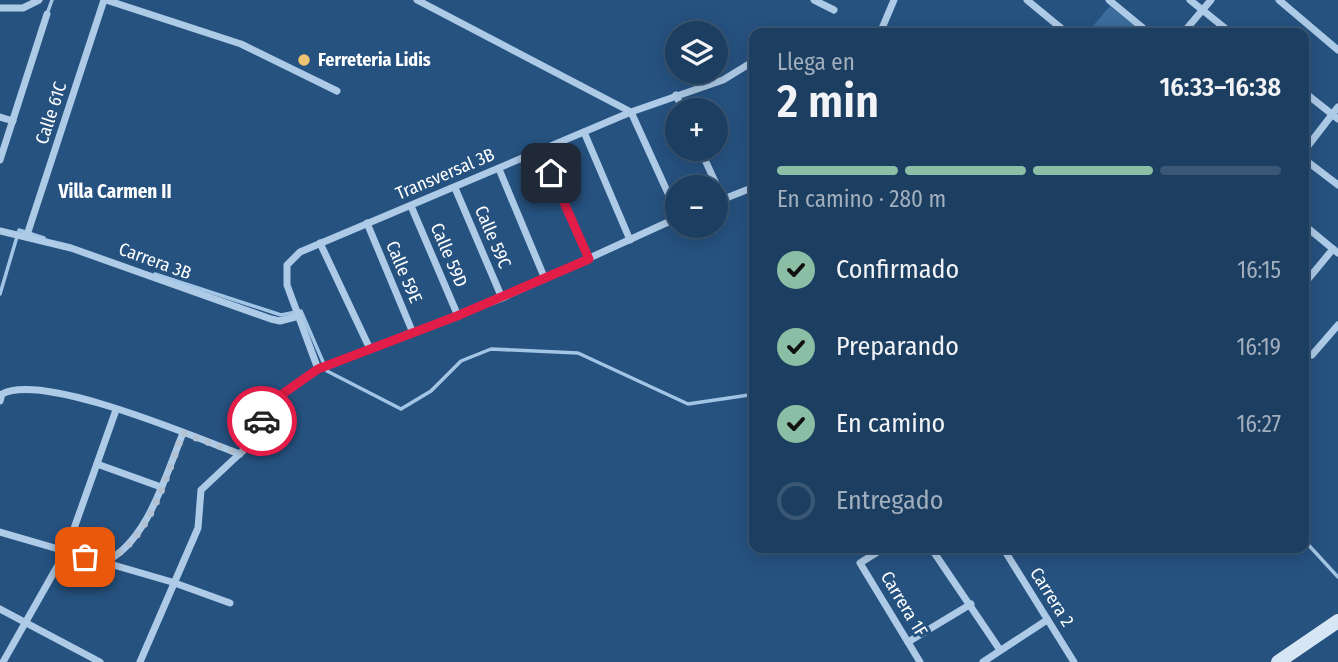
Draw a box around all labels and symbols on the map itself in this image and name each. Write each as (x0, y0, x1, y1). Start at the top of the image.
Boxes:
place label: Ferreteria Lidis (318, 49, 431, 71)
marker: Ferreteria Lidis (296, 52, 312, 68)
street label: Calle 61C (31, 79, 71, 147)
street label: Transversal 3B (392, 143, 498, 205)
pin (521, 143, 581, 203)
district label: Villa Carmen II (58, 180, 172, 203)
street label: Calle 59C (470, 202, 516, 272)
street label: Calle 59D (426, 220, 472, 290)
street label: Carrera 3B (116, 238, 194, 284)
street label: Calle 59E (381, 238, 427, 306)
courier (227, 386, 297, 456)
pin (55, 527, 115, 587)
street label: Carrera 2 (1025, 563, 1079, 631)
street label: Carrera 1F (876, 567, 932, 641)

